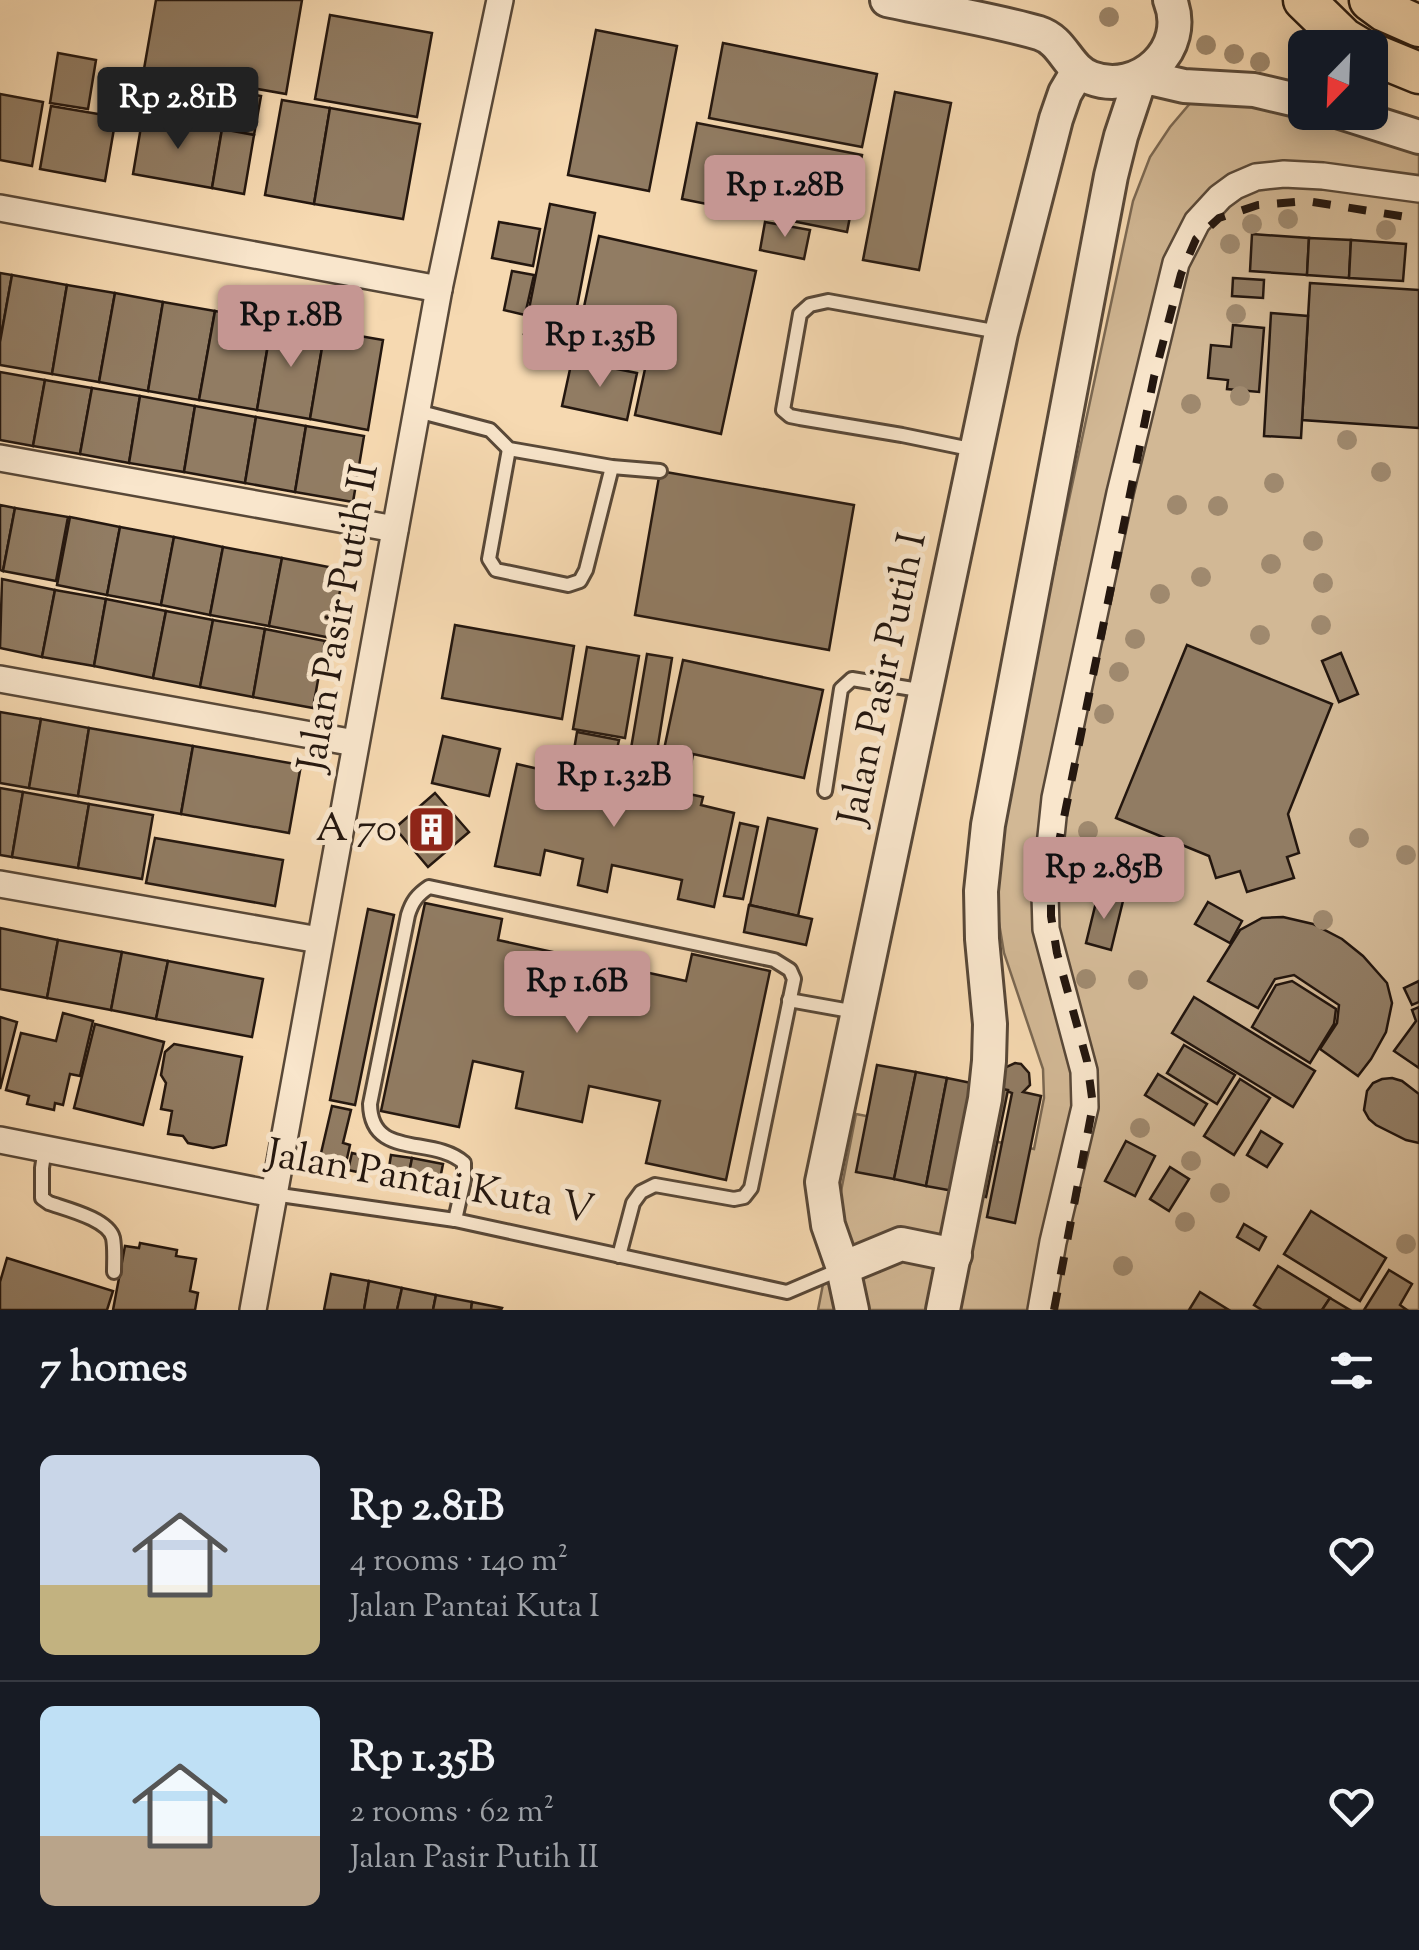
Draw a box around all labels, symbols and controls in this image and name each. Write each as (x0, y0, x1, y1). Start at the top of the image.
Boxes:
north arrow (1288, 30, 1388, 130)
map controls (1288, 30, 1388, 130)
pin: Rp 2.81B (75, 67, 281, 152)
text: Rp 2.81B (119, 76, 237, 122)
pin: Rp 1.28B (682, 155, 888, 240)
text: Rp 1.28B (726, 164, 844, 210)
pin: Rp 1.8B (199, 285, 383, 370)
text: Rp 1.8B (240, 294, 342, 340)
pin: Rp 1.35B (497, 305, 703, 390)
text: Rp 1.35B (545, 314, 655, 360)
street label: Jalan Pasir Putih II (286, 460, 396, 778)
street label: Jalan Pasir Putih I (826, 527, 944, 833)
pin: Rp 1.32B (511, 745, 717, 830)
text: Rp 1.32B (557, 754, 671, 800)
place label: A 70 (316, 802, 397, 859)
building icon: A 70 (406, 804, 458, 856)
pin: Rp 2.85B (1001, 837, 1207, 922)
text: Rp 2.85B (1045, 846, 1163, 892)
pin: Rp 1.6B (485, 951, 669, 1036)
text: Rp 1.6B (526, 960, 628, 1006)
street label: Jalan Pantai Kuta V (260, 1127, 598, 1241)
text: 7 homes (40, 1340, 188, 1400)
icon: filters (1324, 1343, 1379, 1398)
text: Rp 2.81B (350, 1479, 504, 1539)
icon: home (120, 1495, 240, 1615)
icon: heart (1324, 1528, 1379, 1583)
text: 4 rooms · 140 m² (350, 1539, 568, 1585)
text: Jalan Pantai Kuta I (350, 1585, 600, 1631)
text: Rp 1.35B (350, 1730, 495, 1790)
icon: home (120, 1746, 240, 1866)
icon: heart (1324, 1779, 1379, 1834)
text: 2 rooms · 62 m² (350, 1790, 554, 1836)
text: Jalan Pasir Putih II (350, 1836, 599, 1882)

